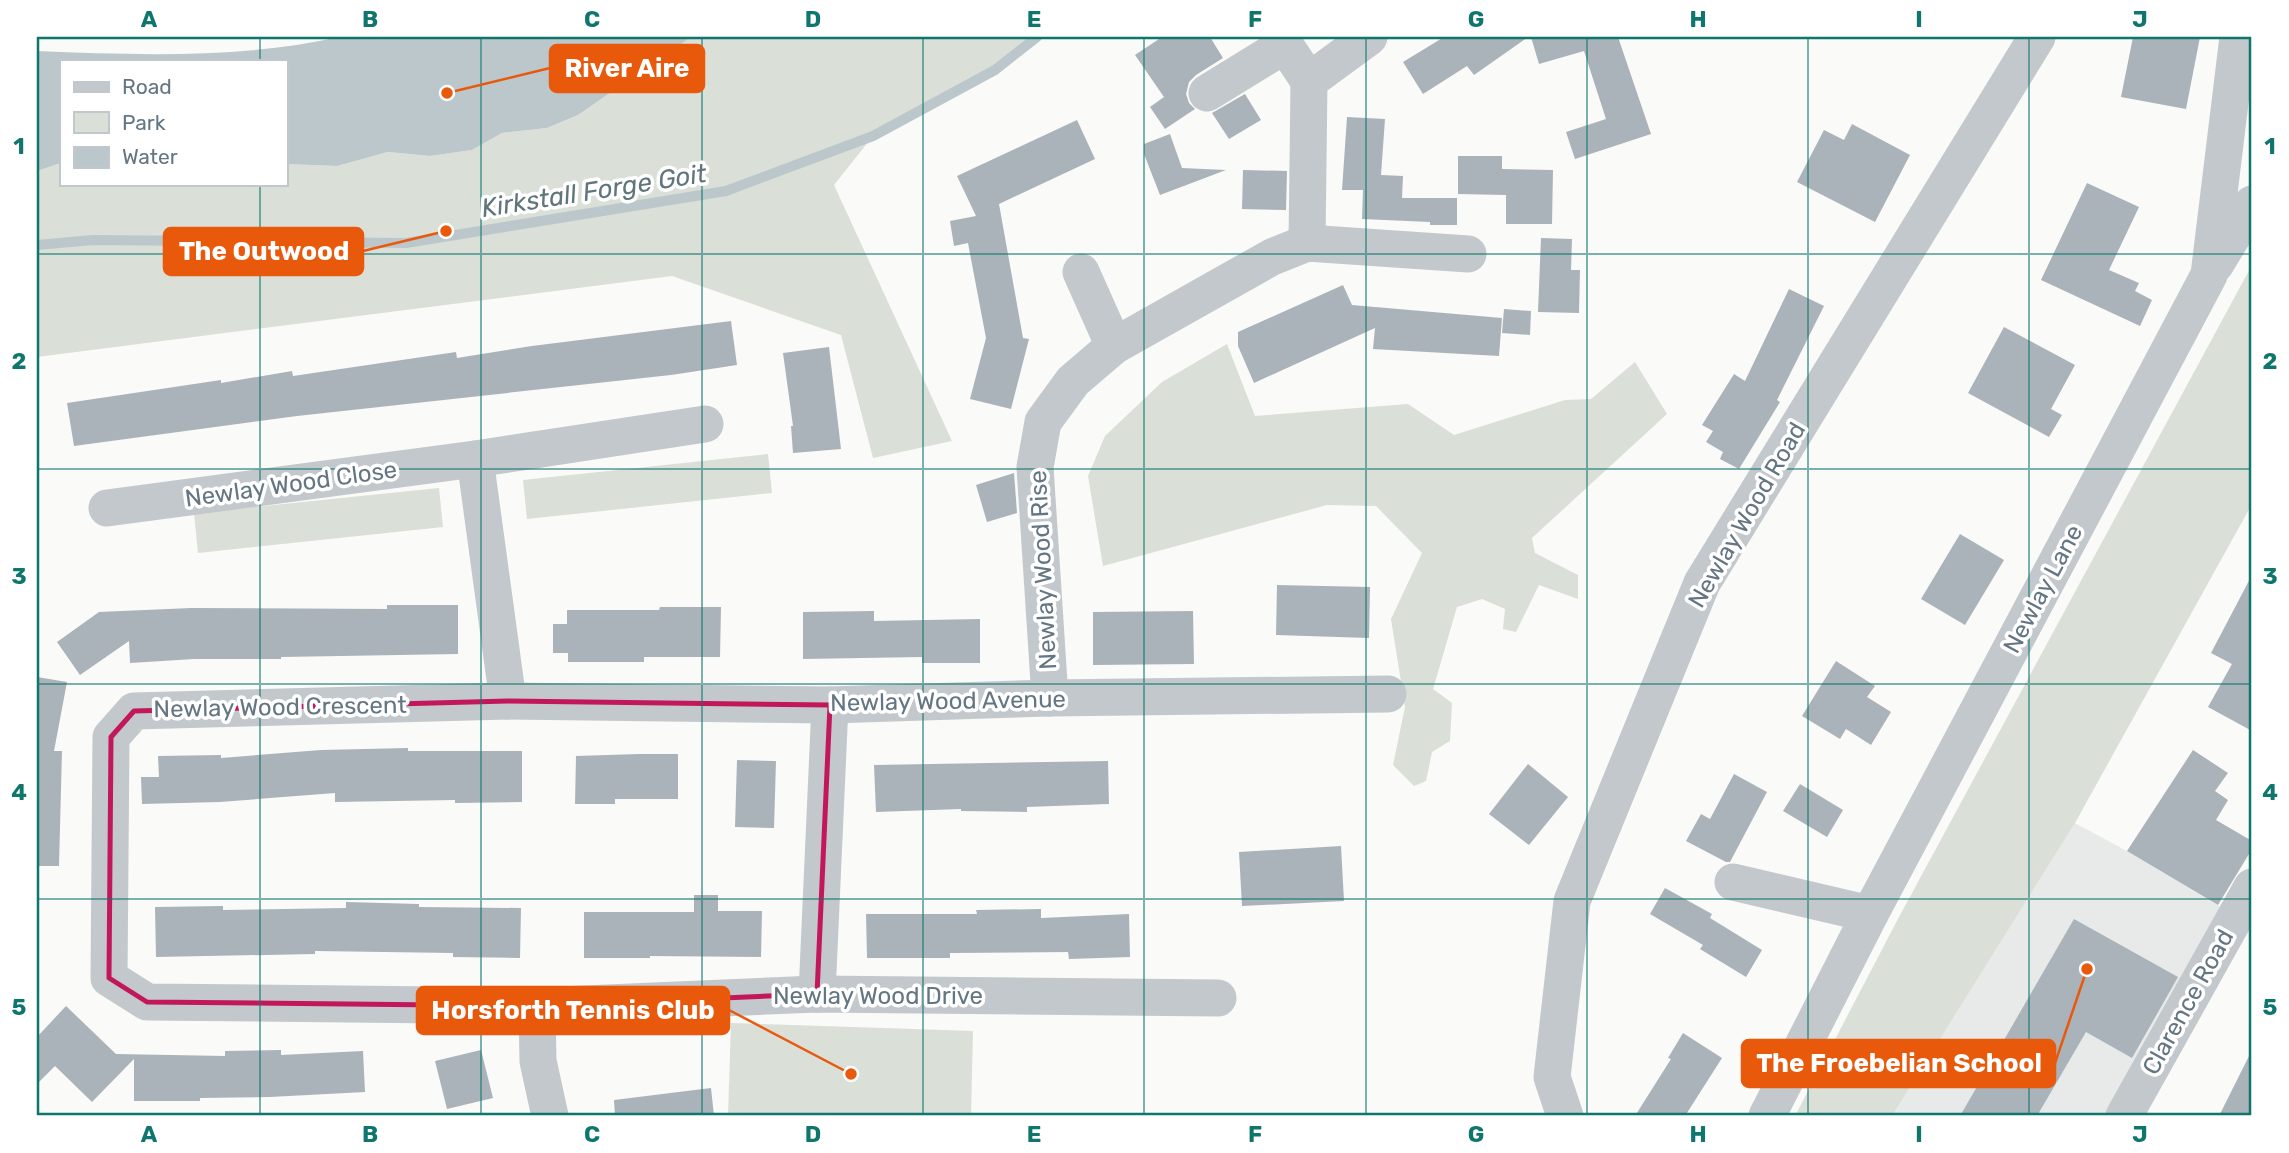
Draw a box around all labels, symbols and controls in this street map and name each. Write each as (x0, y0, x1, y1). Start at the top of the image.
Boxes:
text: A (141, 5, 158, 33)
text: B (362, 5, 378, 33)
text: C (584, 5, 600, 33)
text: D (805, 5, 821, 33)
text: E (1027, 5, 1041, 33)
text: F (1248, 5, 1262, 33)
text: G (1468, 5, 1484, 33)
text: H (1689, 5, 1707, 33)
text: I (1915, 5, 1923, 33)
text: J (2132, 5, 2148, 33)
callout: River Aire (550, 45, 704, 92)
text: River Aire (564, 53, 690, 84)
legend (60, 60, 287, 186)
text: Road (122, 74, 172, 99)
text: Park (122, 110, 166, 135)
text: 1 (13, 132, 25, 160)
text: 1 (2264, 132, 2276, 160)
text: Water (122, 144, 178, 169)
water label: Kirkstall Forge Goit (479, 158, 710, 224)
callout: The Outwood (164, 228, 363, 275)
text: The Outwood (179, 236, 349, 267)
text: 2 (12, 347, 26, 375)
text: 2 (2263, 347, 2277, 375)
street label: Newlay Wood Road (1683, 417, 1811, 613)
street label: Newlay Wood Close (183, 455, 399, 513)
street label: Newlay Wood Rise (1024, 470, 1062, 670)
street label: Newlay Lane (1998, 520, 2088, 658)
text: 3 (11, 562, 27, 590)
text: 3 (2262, 562, 2278, 590)
street label: Newlay Wood Avenue (830, 685, 1066, 717)
street label: Newlay Wood Crescent (153, 691, 407, 723)
text: 4 (11, 778, 27, 806)
text: 4 (2262, 778, 2278, 806)
street label: Clarence Road (2137, 925, 2239, 1079)
street label: Newlay Wood Drive (773, 982, 983, 1010)
callout: Horsforth Tennis Club (417, 987, 729, 1034)
text: 5 (12, 993, 27, 1021)
text: 5 (2263, 993, 2278, 1021)
text: Horsforth Tennis Club (431, 995, 715, 1026)
callout: The Froebelian School (1742, 1040, 2055, 1087)
text: The Froebelian School (1756, 1048, 2042, 1079)
text: A (141, 1120, 158, 1148)
text: B (362, 1120, 378, 1148)
text: C (584, 1120, 600, 1148)
text: D (805, 1120, 821, 1148)
text: E (1027, 1120, 1041, 1148)
text: F (1248, 1120, 1262, 1148)
text: G (1468, 1120, 1484, 1148)
text: H (1689, 1120, 1707, 1148)
text: I (1915, 1120, 1923, 1148)
text: J (2132, 1120, 2148, 1148)

